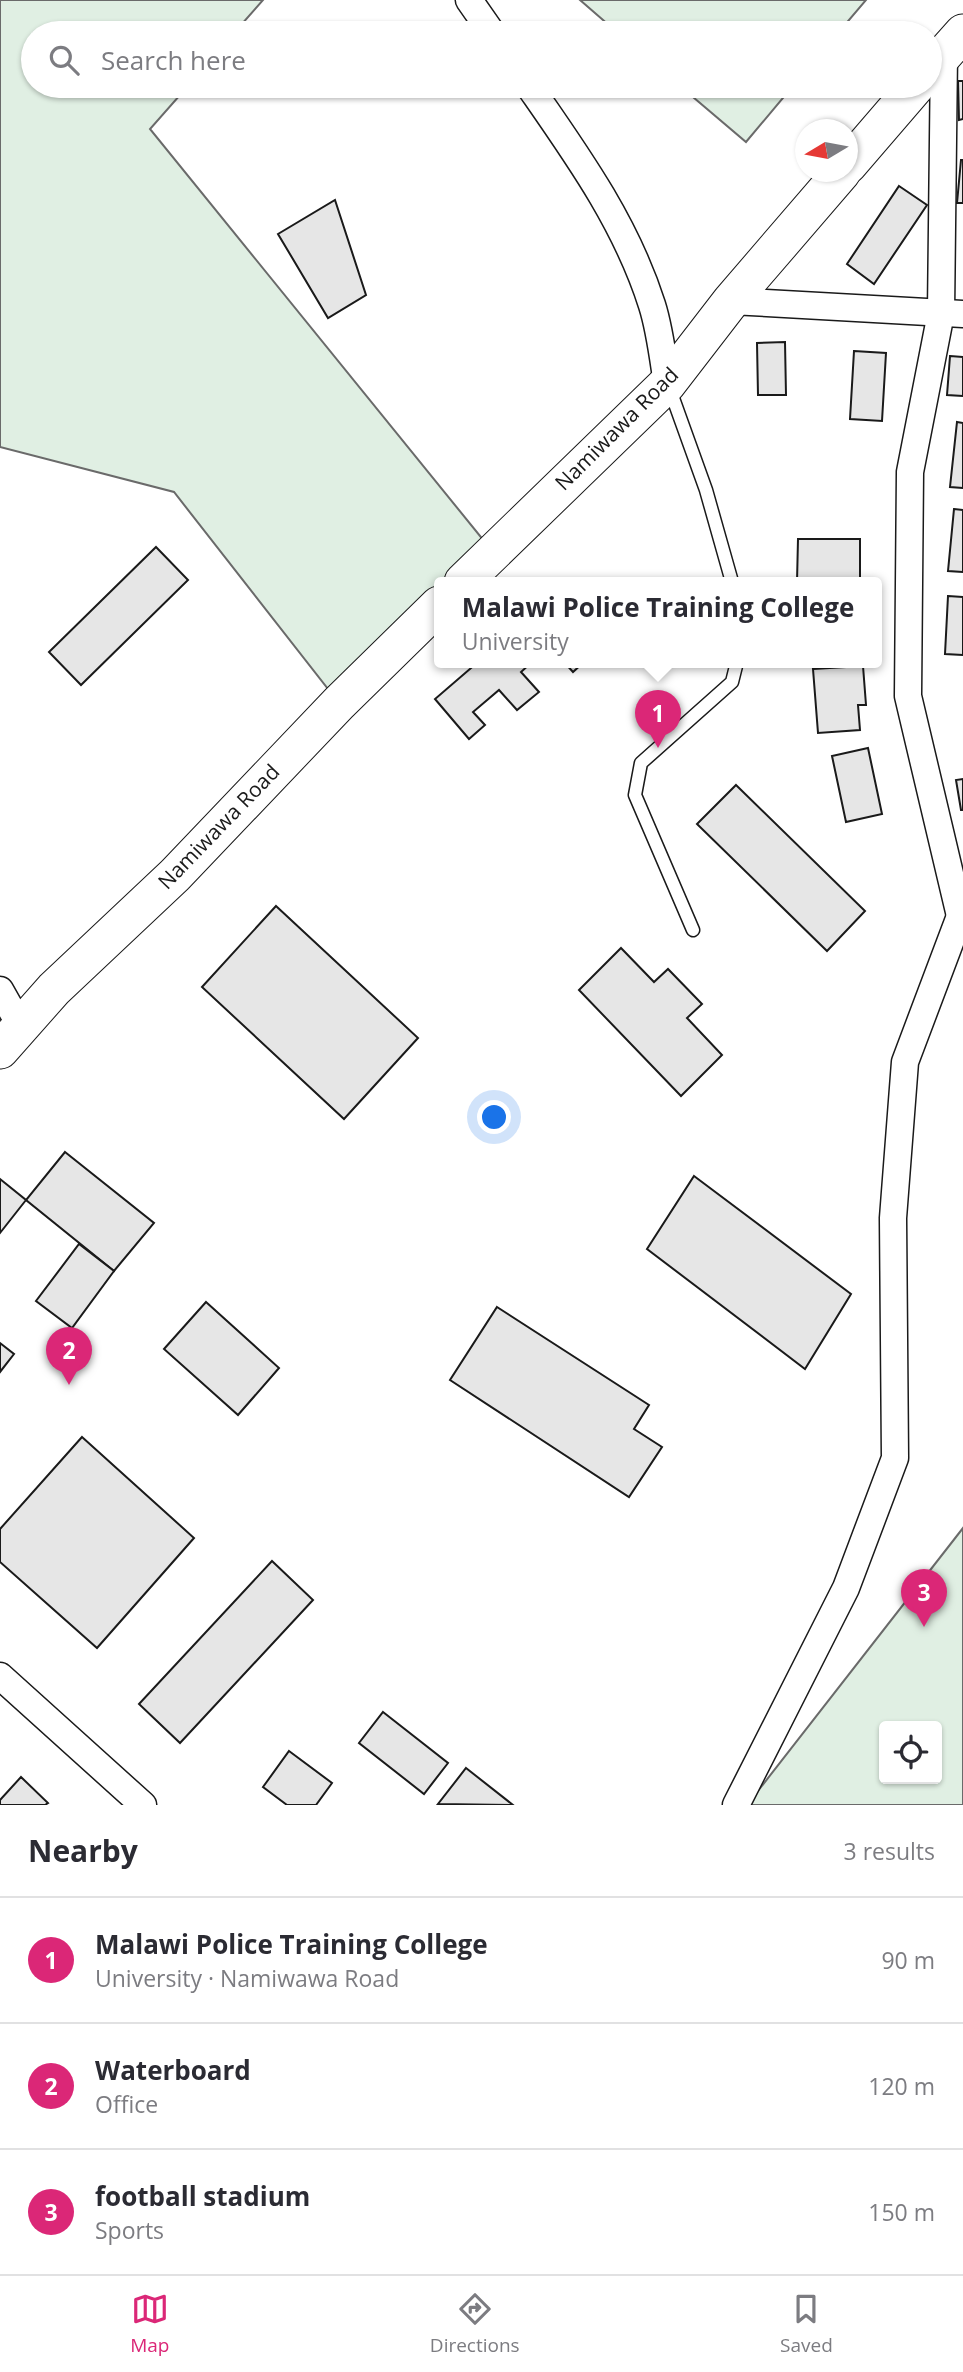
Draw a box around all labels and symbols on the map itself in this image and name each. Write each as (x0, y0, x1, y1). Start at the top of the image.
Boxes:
north arrow (795, 119, 858, 182)
street label: Namiwawa Road (549, 361, 684, 496)
pin: 1 (635, 690, 681, 748)
street label: Namiwawa Road (151, 758, 285, 895)
your location (477, 1100, 511, 1134)
pin: 2 (46, 1327, 92, 1385)
pin: 3 (901, 1569, 947, 1627)

